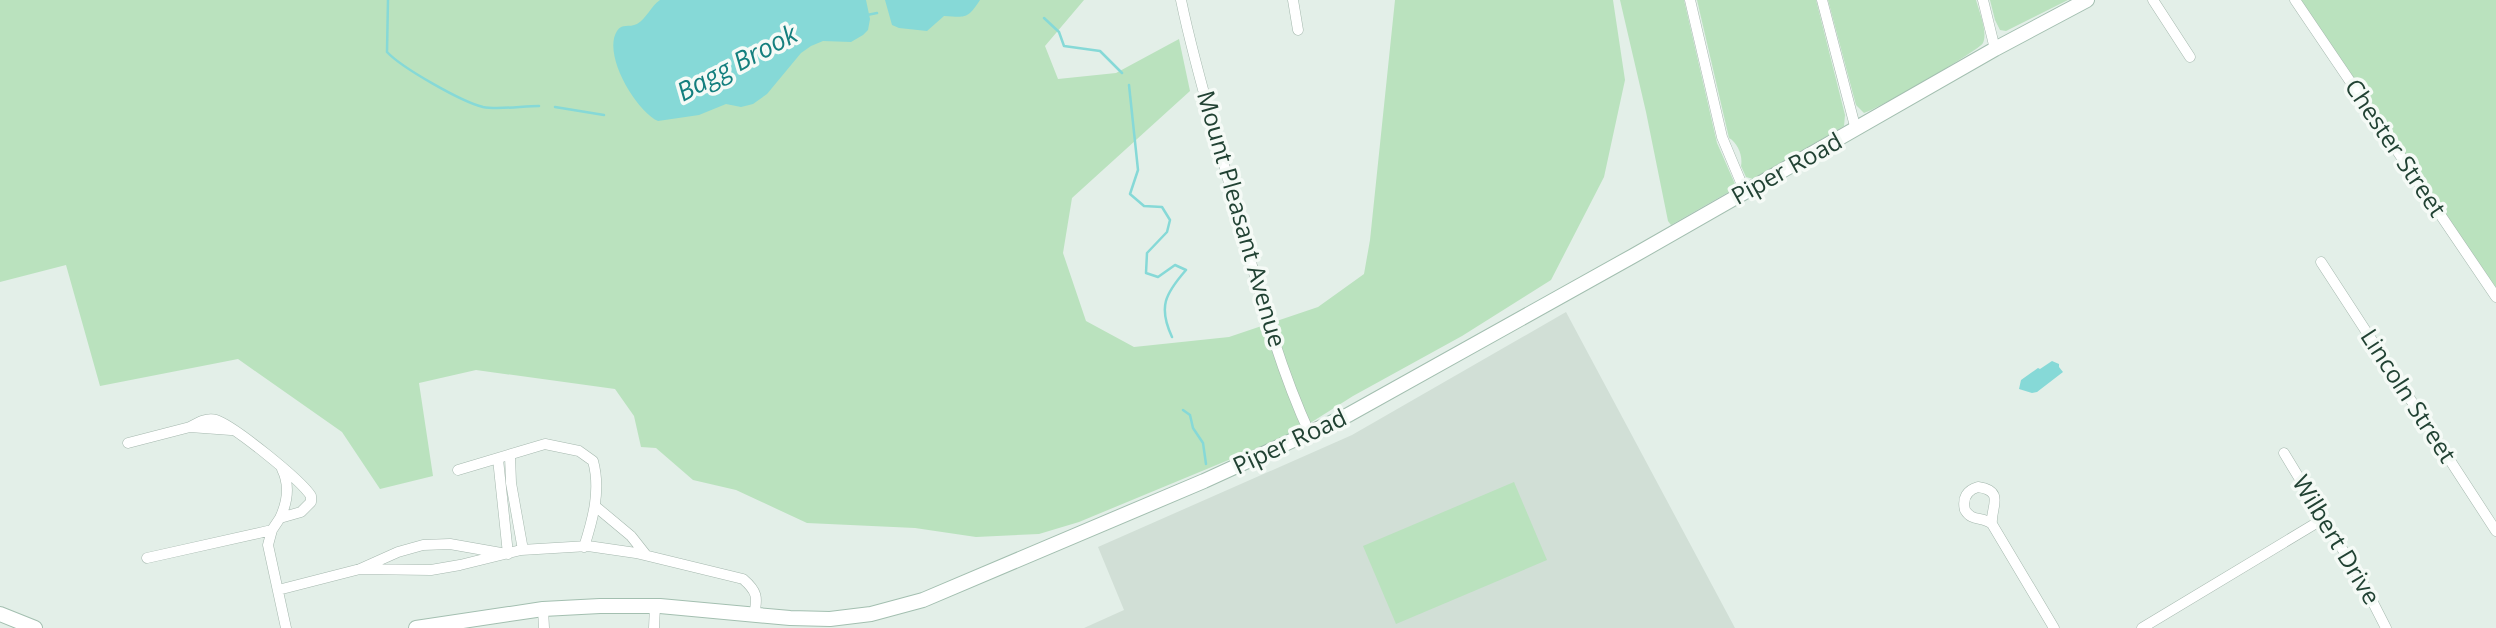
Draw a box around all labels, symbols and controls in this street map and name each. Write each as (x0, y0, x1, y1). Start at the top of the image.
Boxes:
water label: Bagg Brook (670, 15, 804, 109)
street label: Chester Street (2338, 72, 2455, 223)
street label: Mount Pleasant Avenue (1190, 86, 1295, 351)
street label: Piper Road (1725, 124, 1848, 212)
street label: Lincoln Street (2354, 322, 2465, 468)
street label: Piper Road (1227, 400, 1352, 481)
street label: Wilbert Drive (2286, 468, 2389, 610)

